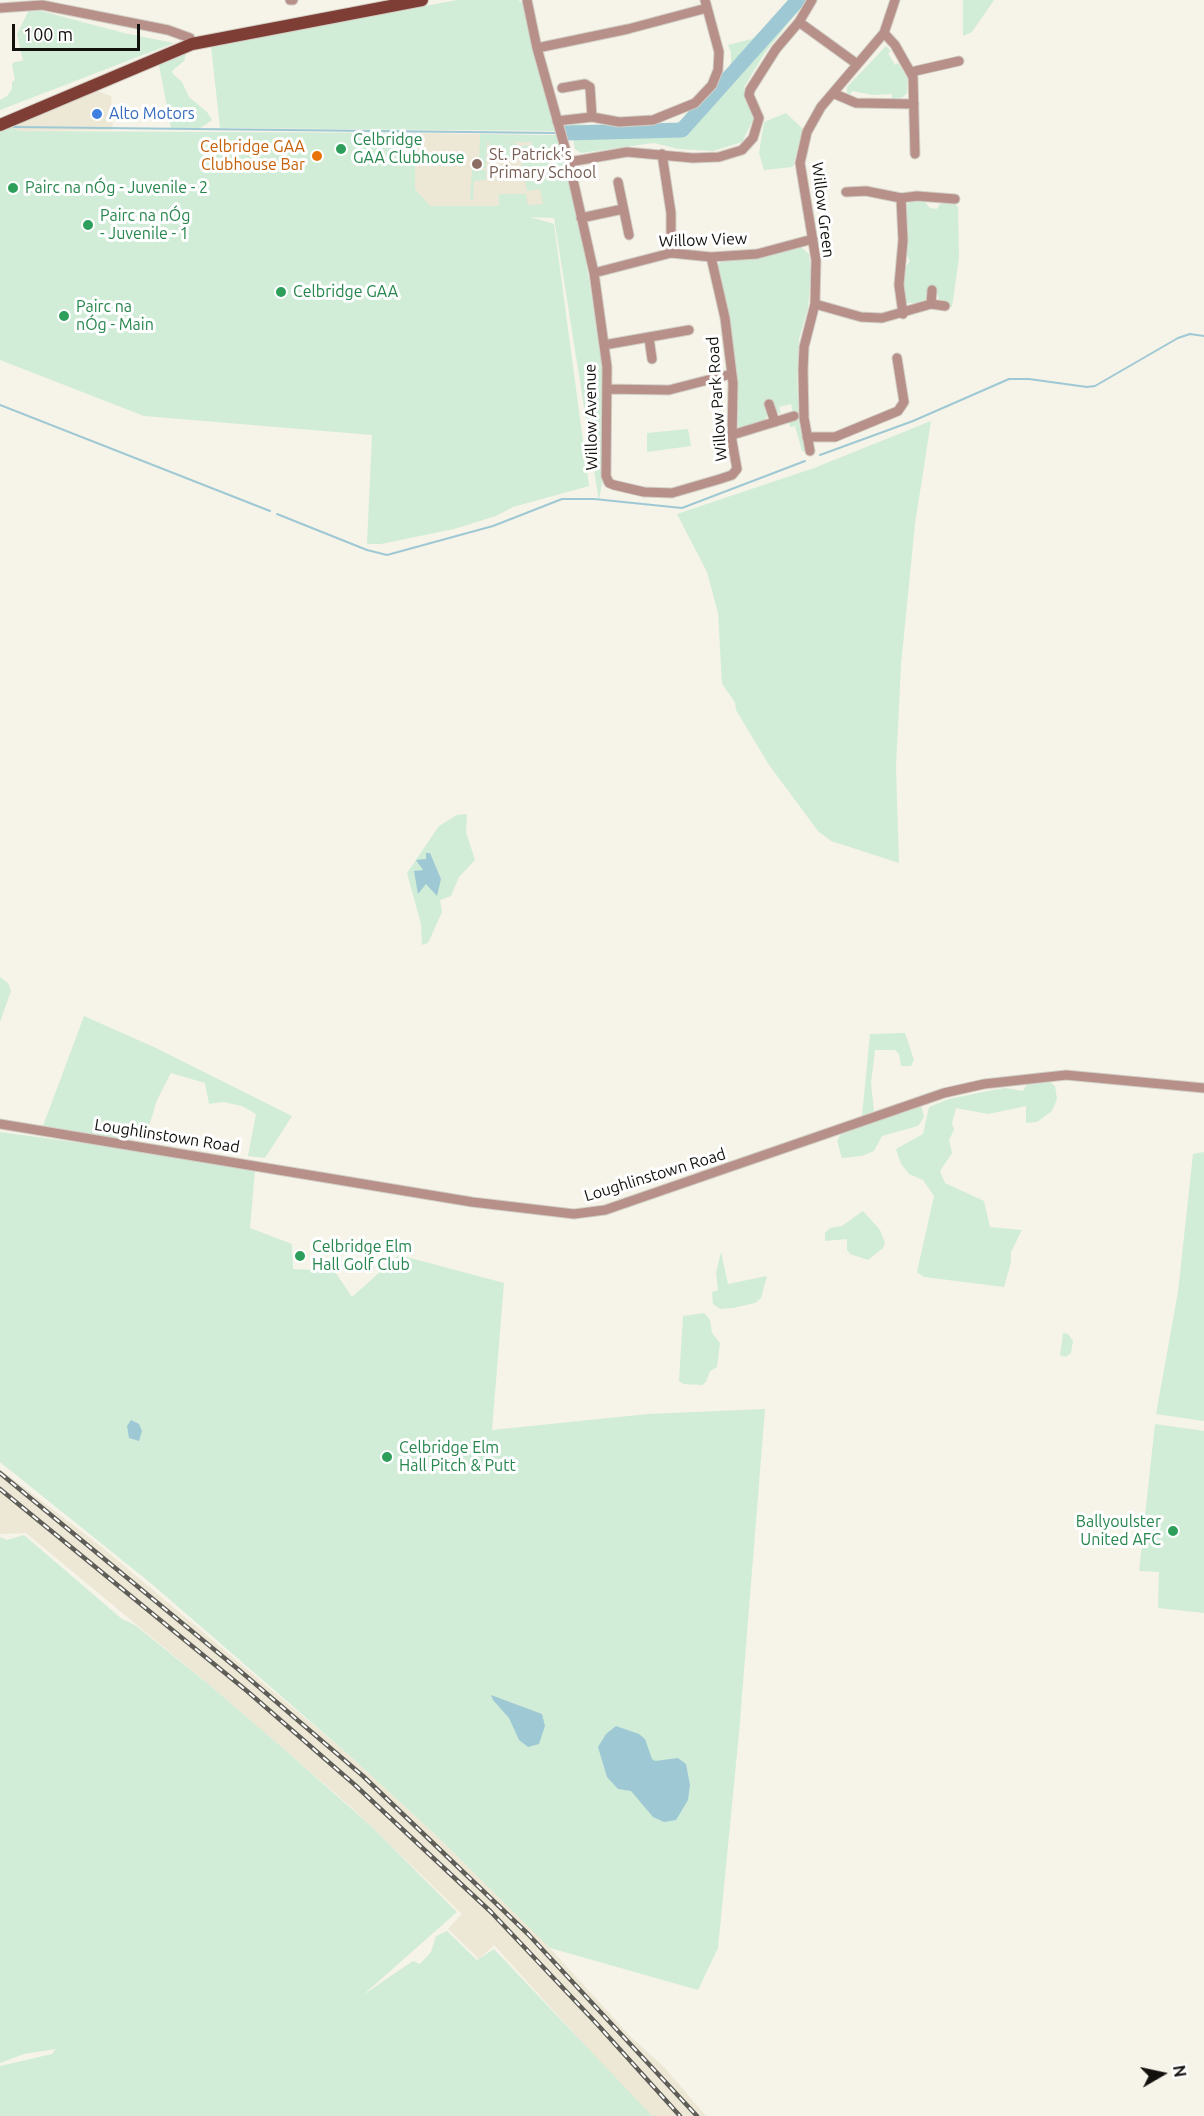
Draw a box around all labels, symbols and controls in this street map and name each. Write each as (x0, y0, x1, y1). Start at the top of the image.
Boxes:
scale bar (15, 12, 142, 50)
text: 100 m (23, 24, 73, 44)
place label: Alto Motors (109, 104, 195, 124)
marker: Alto Motors (90, 107, 104, 121)
place label: Celbridge GAA Clubhouse (353, 130, 465, 168)
place label: Celbridge GAA Clubhouse Bar (200, 137, 305, 175)
marker: Celbridge GAA Clubhouse (334, 142, 348, 156)
place label: St. Patrick's Primary School (489, 145, 596, 183)
marker: Celbridge GAA Clubhouse Bar (310, 149, 324, 163)
marker: St. Patrick's Primary School (470, 157, 484, 171)
street label: Willow Green (808, 161, 838, 259)
place label: Pairc na nÓg - Juvenile - 2 (25, 178, 208, 198)
marker: Pairc na nÓg - Juvenile - 2 (6, 181, 20, 195)
place label: Pairc na nÓg - Juvenile - 1 (100, 206, 190, 244)
marker: Pairc na nÓg - Juvenile - 1 (81, 218, 95, 232)
street label: Willow View (658, 229, 748, 251)
place label: Celbridge GAA (293, 282, 398, 302)
marker: Celbridge GAA (274, 285, 288, 299)
place label: Pairc na nÓg - Main (76, 297, 154, 335)
marker: Pairc na nÓg - Main (57, 309, 71, 323)
street label: Willow Park Road (703, 336, 731, 462)
street label: Willow Avenue (580, 363, 602, 471)
street label: Loughlinstown Road (93, 1115, 241, 1157)
street label: Loughlinstown Road (582, 1144, 728, 1206)
place label: Celbridge Elm Hall Golf Club (312, 1237, 412, 1275)
marker: Celbridge Elm Hall Golf Club (293, 1249, 307, 1263)
place label: Celbridge Elm Hall Pitch & Putt (399, 1438, 516, 1476)
marker: Celbridge Elm Hall Pitch & Putt (380, 1450, 394, 1464)
place label: Ballyoulster United AFC (1076, 1512, 1161, 1550)
marker: Ballyoulster United AFC (1166, 1524, 1180, 1538)
north arrow (1132, 2044, 1192, 2104)
text: N (1170, 2064, 1190, 2078)

